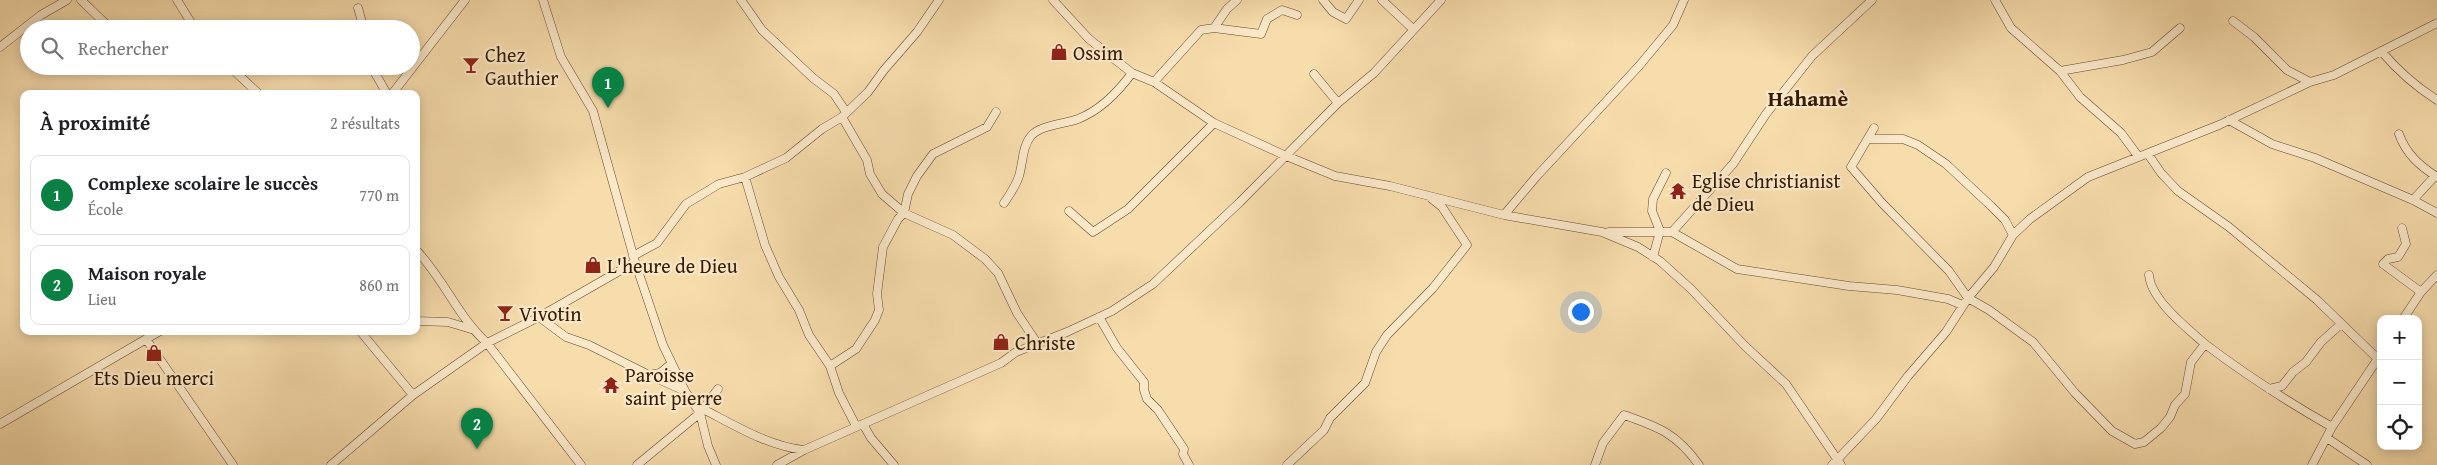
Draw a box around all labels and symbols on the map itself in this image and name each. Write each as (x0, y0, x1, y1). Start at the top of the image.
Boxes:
place label: Ossim (1073, 38, 1124, 67)
place label: Chez Gauthier (485, 40, 559, 92)
shop icon: Ossim (1049, 42, 1069, 62)
bar icon: Chez Gauthier (461, 55, 481, 75)
pin: 1 (592, 67, 624, 108)
district label: Hahamè (1768, 82, 1848, 114)
place label: Eglise christianist de Dieu (1692, 166, 1841, 218)
temple icon: Eglise christianist de Dieu (1668, 181, 1688, 201)
place label: L'heure de Dieu (607, 251, 738, 280)
shop icon: L'heure de Dieu (583, 255, 603, 275)
place label: Vivotin (519, 299, 581, 328)
your location (1568, 299, 1594, 325)
bar icon: Vivotin (495, 303, 515, 323)
place label: Christe (1015, 328, 1075, 357)
shop icon: Christe (991, 332, 1011, 352)
shop icon: Ets Dieu merci (144, 343, 164, 363)
place label: Paroisse saint pierre (625, 360, 722, 412)
place label: Ets Dieu merci (94, 363, 214, 392)
temple icon: Paroisse saint pierre (601, 375, 621, 395)
pin: 2 (461, 408, 493, 449)

